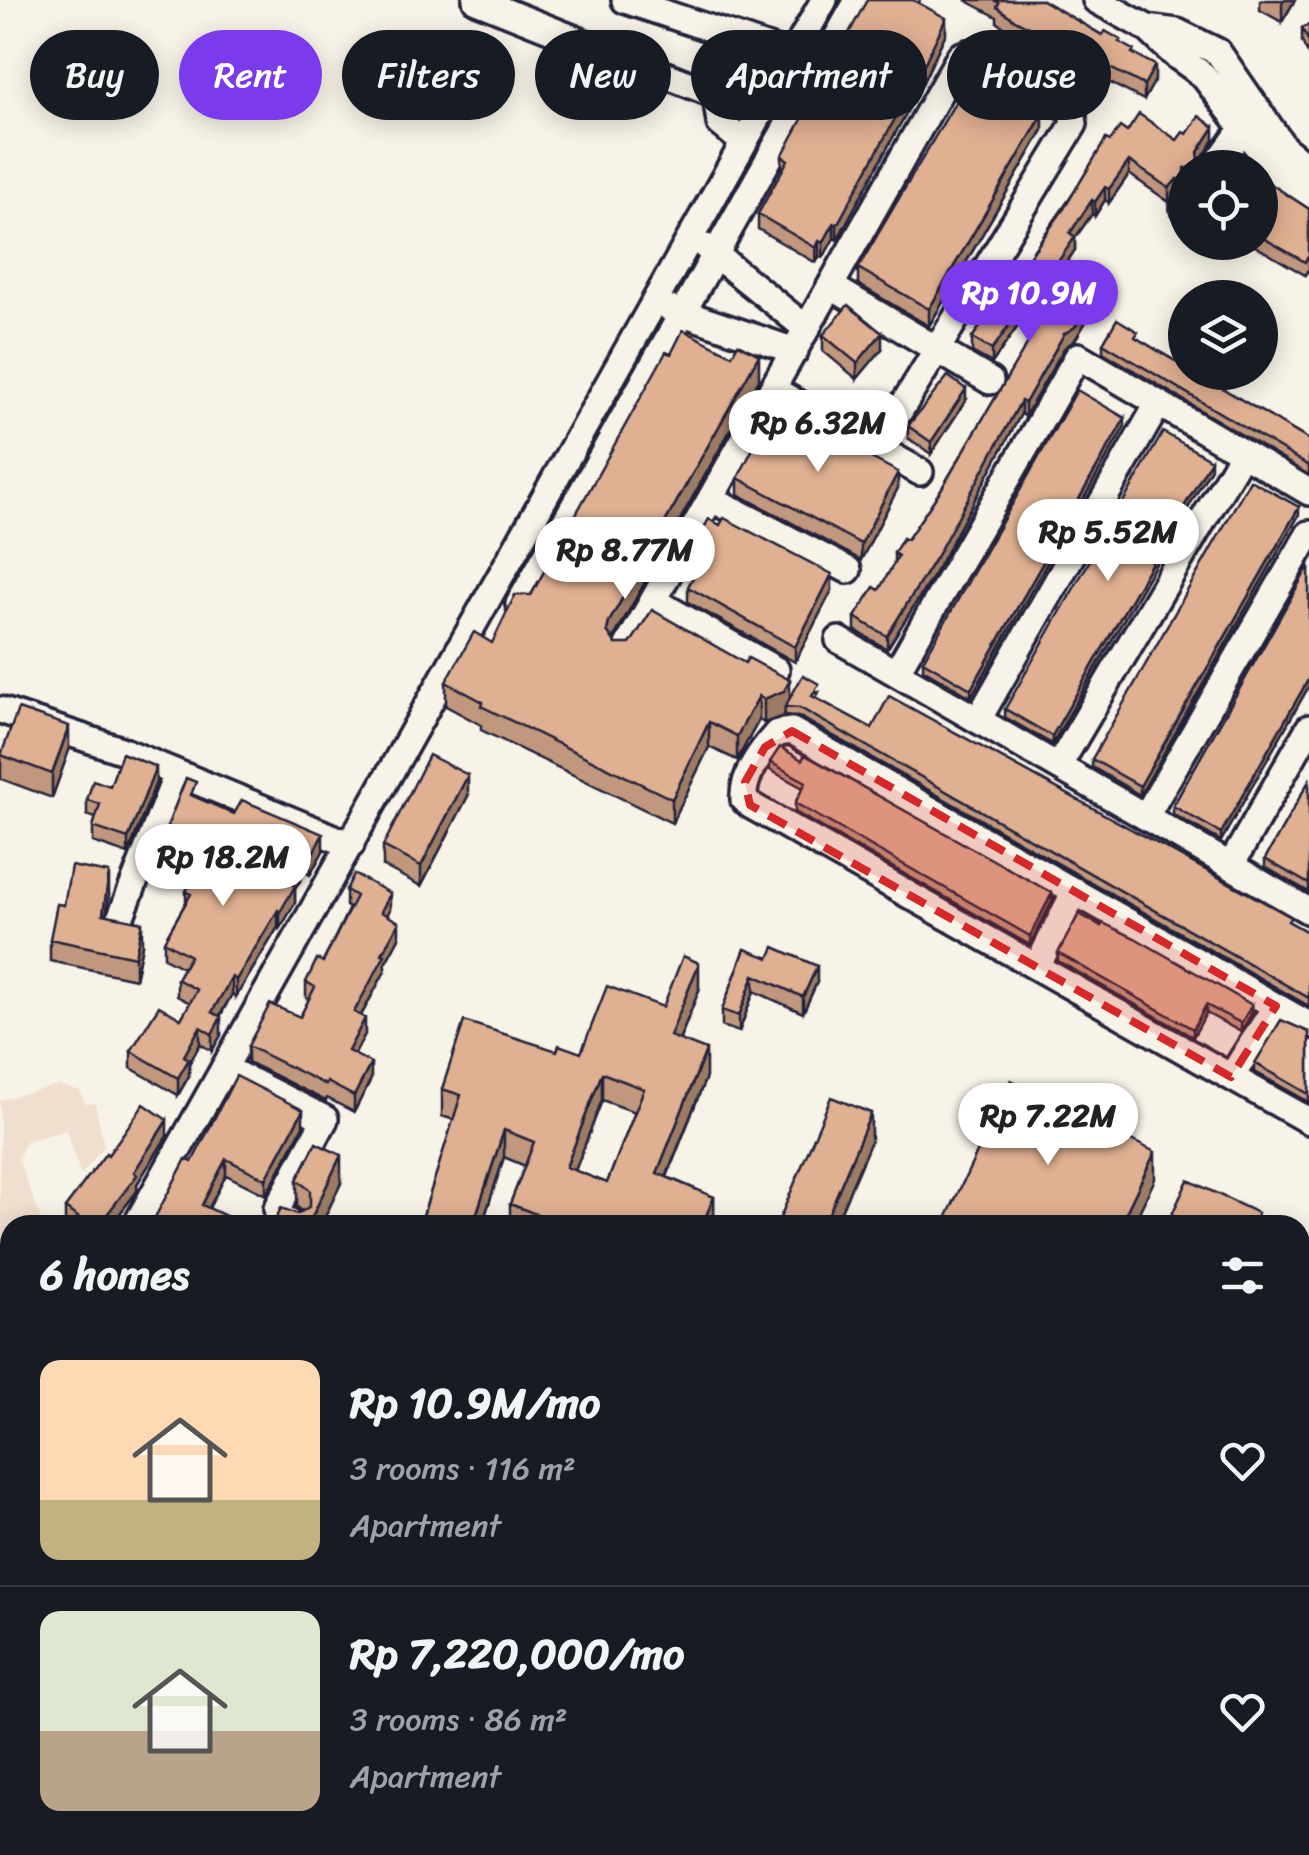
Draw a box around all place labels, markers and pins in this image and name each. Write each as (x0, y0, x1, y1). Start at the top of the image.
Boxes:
pin: Rp 10.9M (926, 260, 1132, 345)
pin: Rp 6.32M (715, 390, 921, 475)
pin: Rp 5.52M (1005, 499, 1211, 584)
pin: Rp 8.77M (522, 517, 728, 602)
pin: Rp 18.2M (120, 824, 326, 909)
pin: Rp 7.22M (945, 1083, 1151, 1168)

